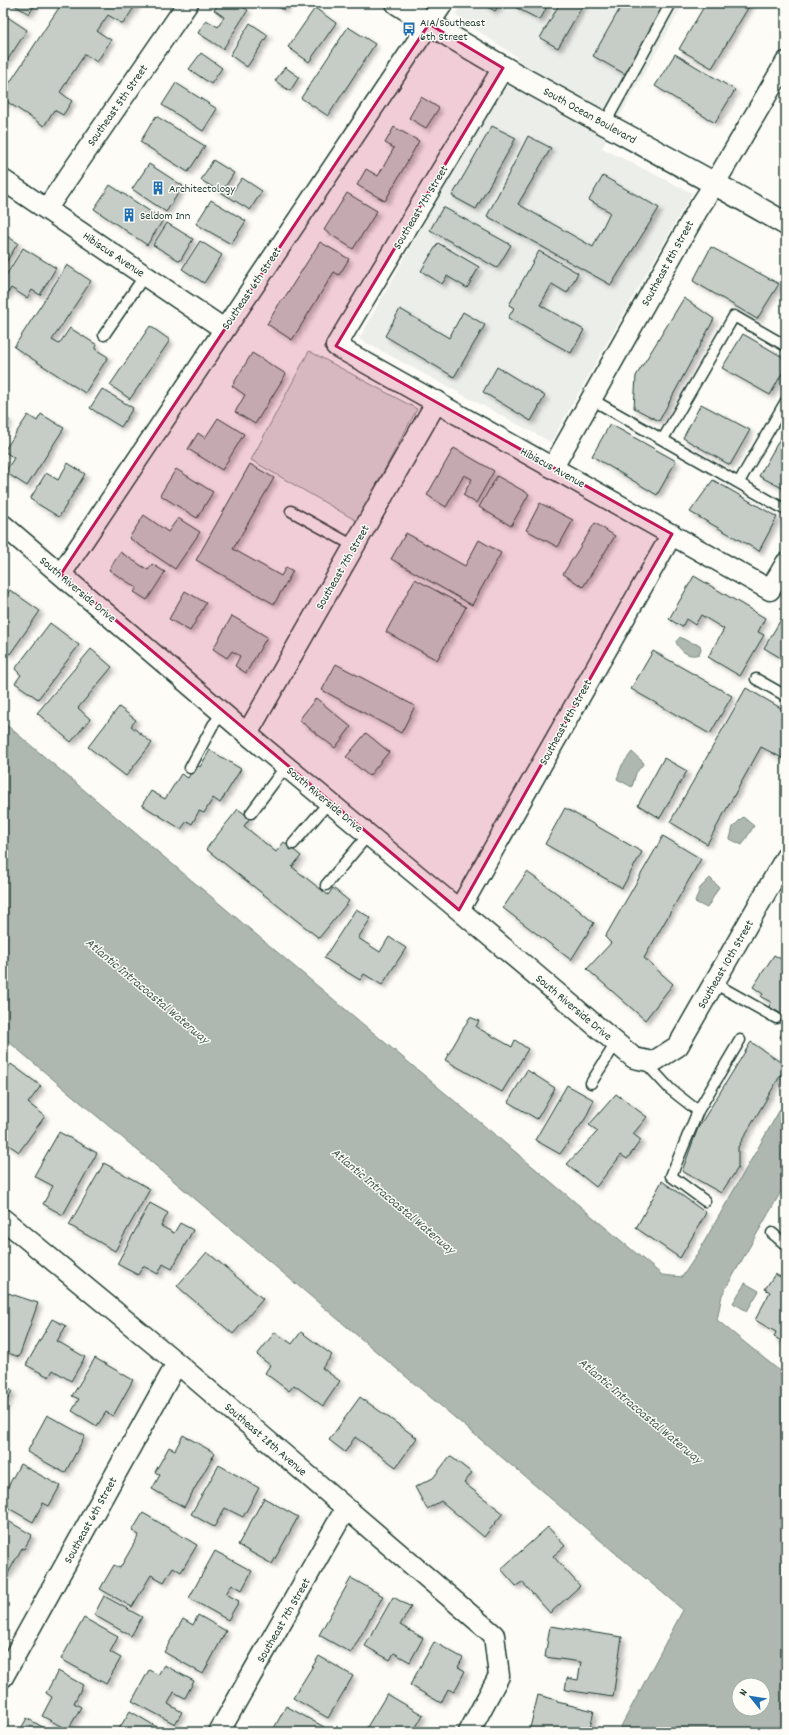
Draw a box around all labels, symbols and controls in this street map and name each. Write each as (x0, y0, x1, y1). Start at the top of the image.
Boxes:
place label: A1A/Southeast 6th Street (420, 15, 486, 46)
bus stop icon: A1A/Southeast 6th Street (401, 21, 417, 37)
street label: Southeast 5th Street (84, 61, 153, 150)
street label: South Ocean Boulevard (539, 84, 639, 149)
street label: Southeast 7th Street (389, 162, 453, 253)
building icon: Architectology (150, 180, 166, 196)
place label: Architectology (169, 181, 236, 198)
building icon: Seldom Inn (121, 207, 137, 223)
place label: Seldom Inn (140, 208, 191, 225)
street label: Southeast 8th Street (638, 217, 699, 310)
street label: Hibiscus Avenue (79, 228, 148, 282)
street label: Southeast 6th Street (218, 244, 287, 334)
street label: Hibiscus Avenue (517, 444, 588, 493)
street label: Southeast 7th Street (312, 522, 375, 613)
street label: South Riverside Drive (35, 553, 119, 627)
street label: Southeast 8th Street (536, 676, 597, 769)
street label: South Riverside Drive (282, 763, 366, 837)
street label: Southeast 10th Street (694, 917, 759, 1012)
water label: Atlantic Intracoastal Waterway (80, 934, 214, 1051)
street label: South Riverside Drive (531, 971, 615, 1045)
water label: Atlantic Intracoastal Waterway (326, 1144, 460, 1261)
water label: Atlantic Intracoastal Waterway (573, 1354, 707, 1471)
street label: Southeast 28th Avenue (220, 1399, 310, 1481)
street label: Southeast 6th Street (60, 1474, 122, 1567)
street label: Southeast 7th Street (253, 1575, 316, 1666)
north arrow (731, 1677, 771, 1717)
text: N (736, 1686, 753, 1699)

